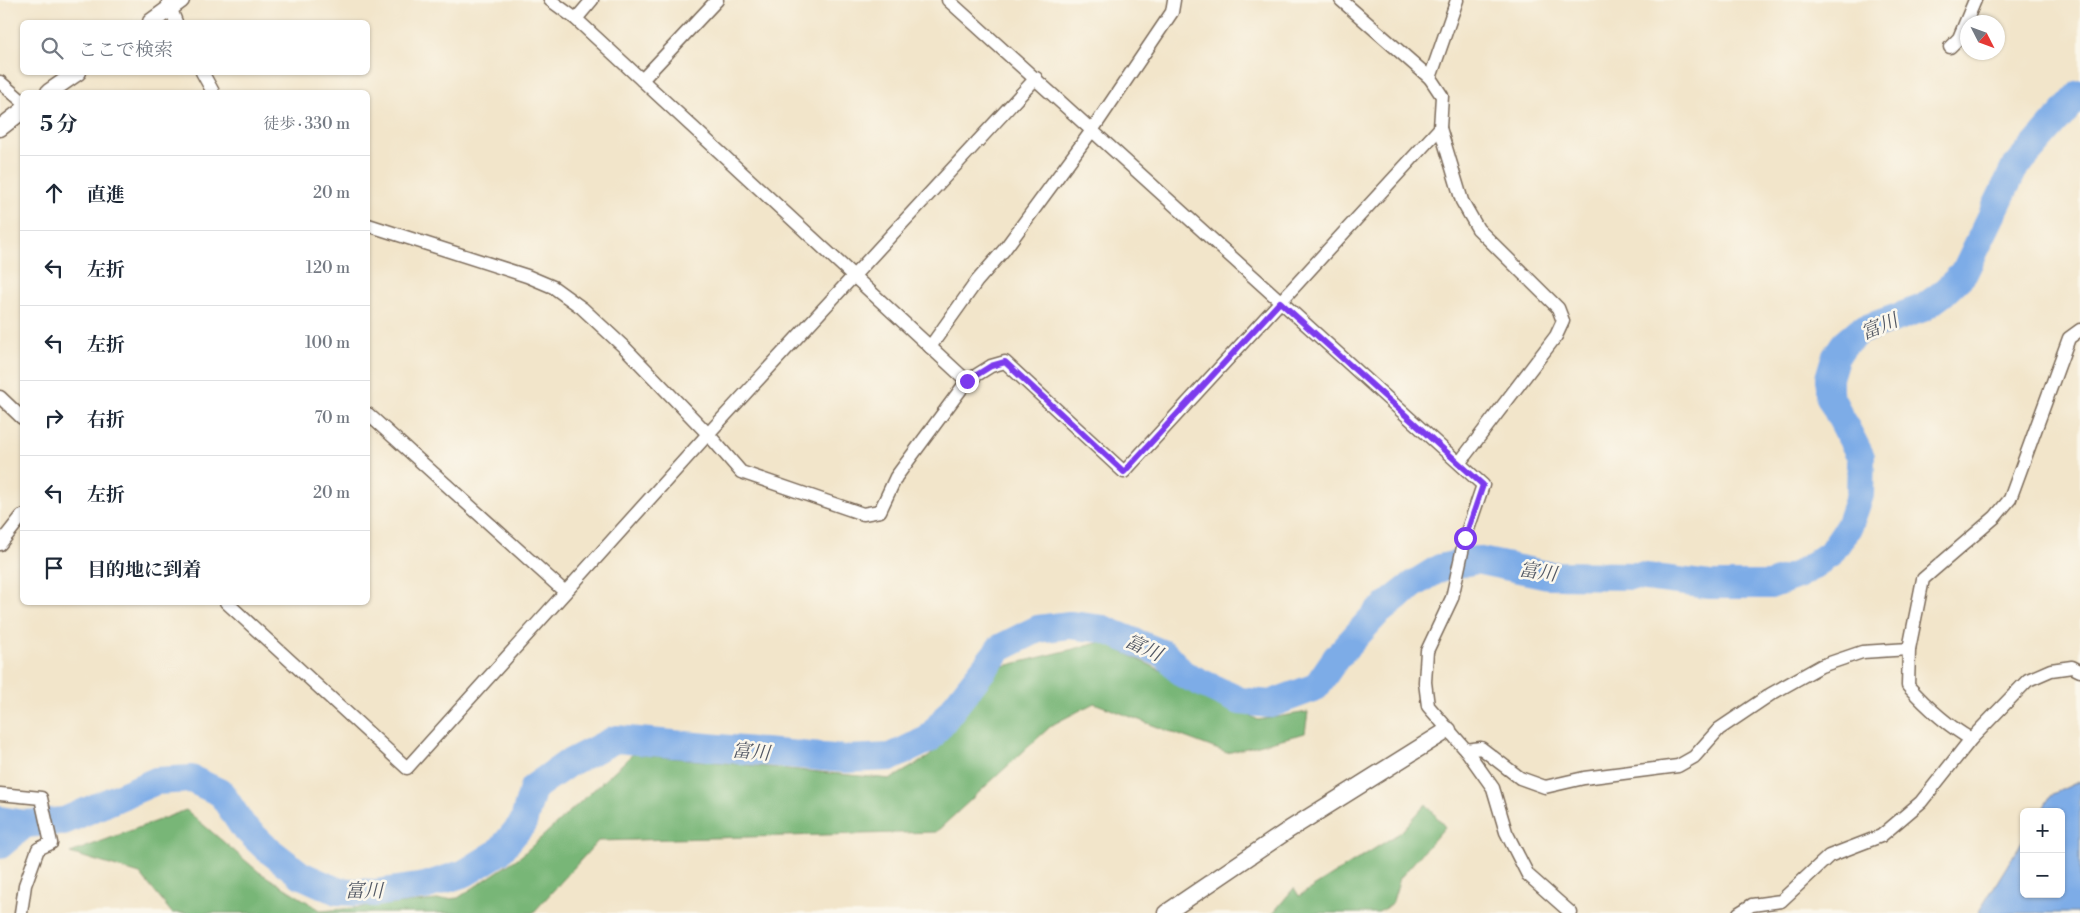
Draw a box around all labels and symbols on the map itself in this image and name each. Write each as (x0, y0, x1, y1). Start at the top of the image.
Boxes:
north arrow (1960, 15, 2005, 60)
water label: 富川 (1857, 308, 1903, 345)
route end (956, 370, 979, 393)
route start (1454, 527, 1477, 550)
water label: 富川 (1517, 557, 1560, 587)
water label: 富川 (1121, 629, 1168, 668)
water label: 富川 (731, 738, 773, 766)
water label: 富川 (345, 879, 385, 903)

